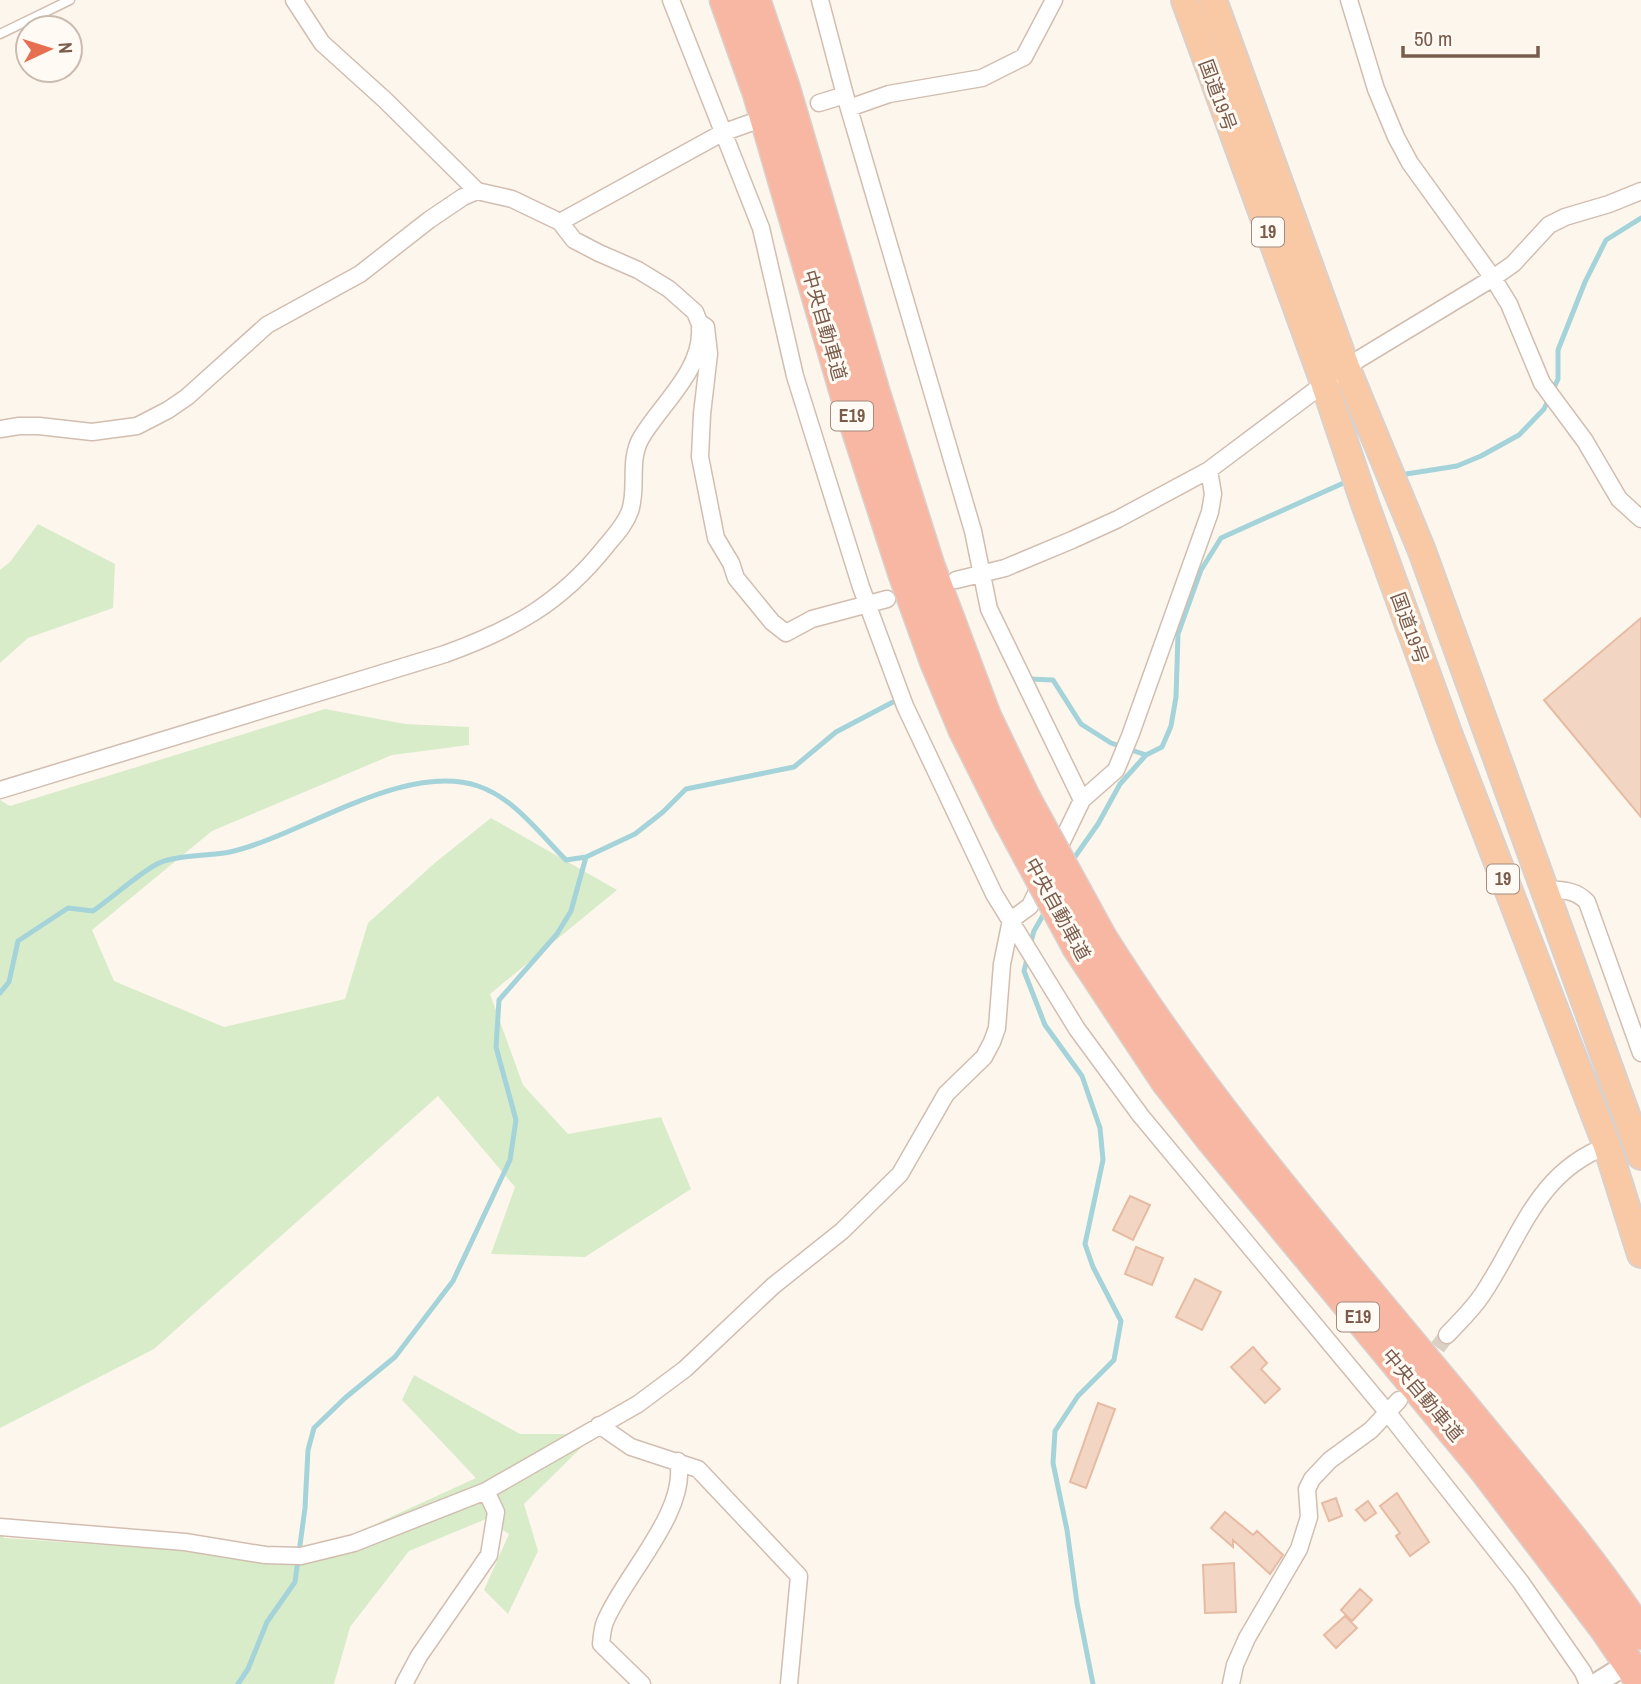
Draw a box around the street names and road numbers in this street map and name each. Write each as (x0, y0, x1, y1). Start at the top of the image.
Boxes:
street label: 国道19号 (1193, 56, 1243, 134)
road number: 19 (1252, 218, 1284, 246)
street label: 中央自動車道 (797, 267, 853, 383)
road number: E19 (831, 402, 873, 430)
street label: 国道19号 (1385, 589, 1435, 667)
street label: 中央自動車道 (1019, 853, 1097, 965)
road number: 19 (1487, 864, 1519, 894)
road number: E19 (1337, 1302, 1379, 1332)
street label: 中央自動車道 (1376, 1343, 1470, 1447)

